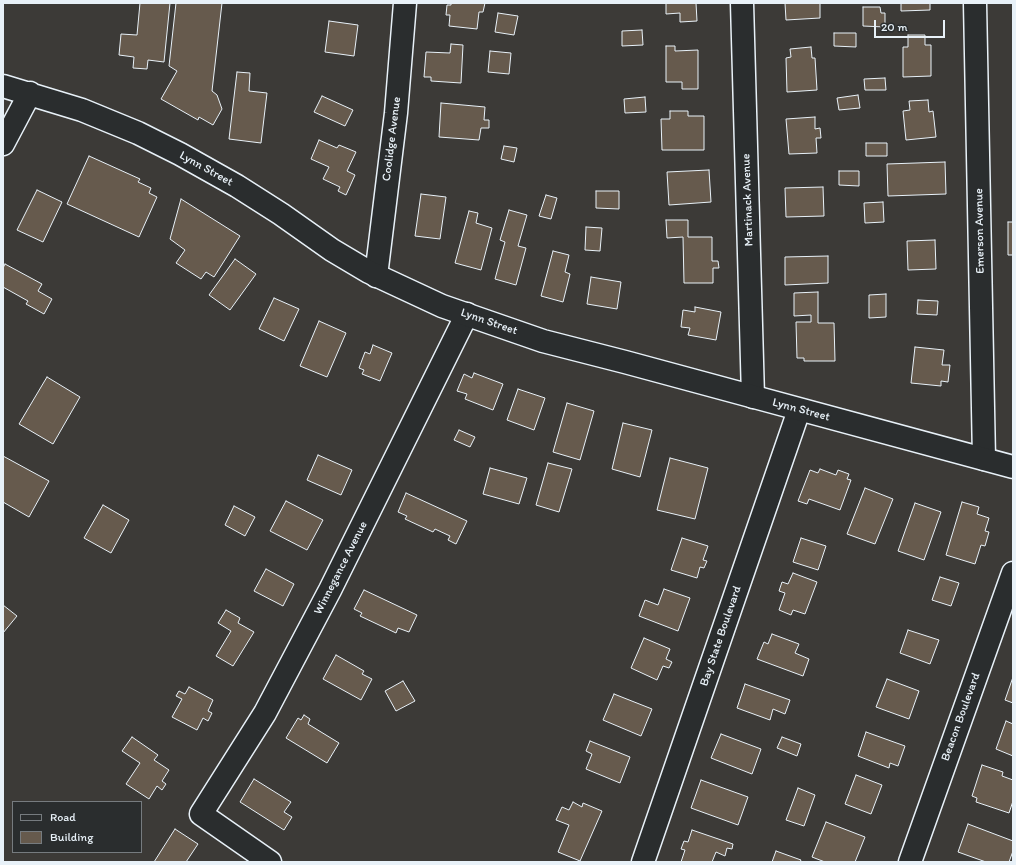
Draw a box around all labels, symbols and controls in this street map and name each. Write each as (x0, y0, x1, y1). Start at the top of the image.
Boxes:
scale bar (876, 12, 947, 38)
text: 20 m (881, 20, 908, 34)
street label: Coolidge Avenue (380, 96, 404, 182)
street label: Lynn Street (177, 148, 235, 190)
street label: Martinack Avenue (739, 153, 757, 247)
street label: Emerson Avenue (972, 188, 988, 274)
street label: Lynn Street (459, 306, 519, 338)
street label: Lynn Street (771, 395, 831, 425)
street label: Winnegance Avenue (311, 519, 371, 617)
street label: Bay State Boulevard (697, 584, 745, 688)
street label: Beacon Boulevard (938, 671, 984, 763)
legend (12, 801, 142, 853)
text: Road (50, 810, 76, 824)
text: Building (50, 830, 93, 844)

